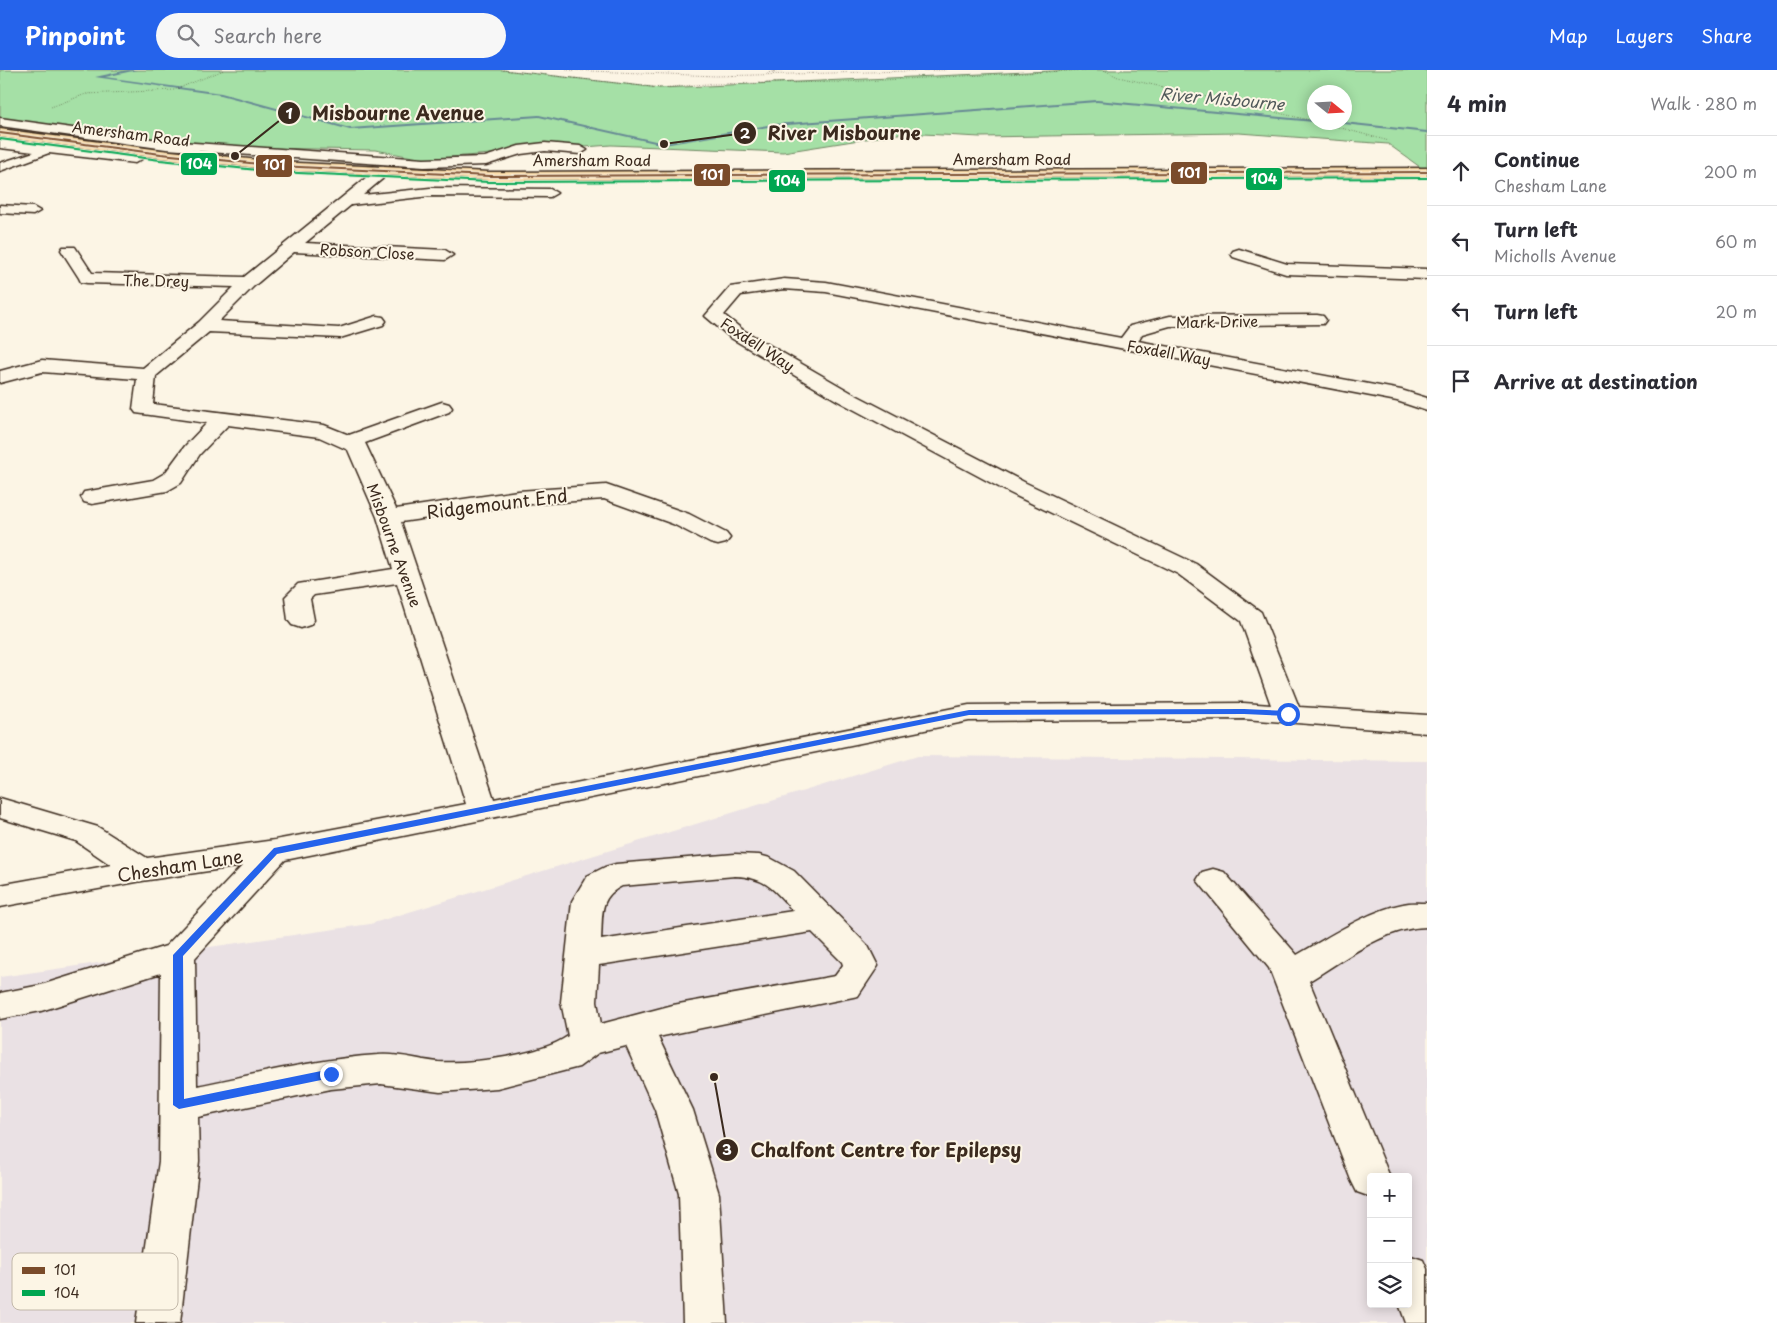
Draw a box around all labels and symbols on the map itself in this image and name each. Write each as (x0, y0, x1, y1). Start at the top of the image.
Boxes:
water label: River Misbourne (1159, 81, 1287, 116)
north arrow (1307, 85, 1352, 130)
callout: Misbourne Avenue (277, 96, 495, 130)
text: Misbourne Avenue (312, 98, 484, 126)
text: 1 (285, 101, 293, 124)
street label: Amersham Road (71, 114, 191, 152)
callout: River Misbourne (732, 116, 931, 150)
text: River Misbourne (767, 118, 921, 146)
text: 2 (740, 121, 751, 144)
street label: Amersham Road (953, 147, 1071, 170)
street label: Amersham Road (533, 148, 651, 171)
line badge: 104 (180, 152, 218, 176)
text: 104 (186, 153, 213, 174)
line badge: 101 (255, 154, 293, 178)
text: 101 (263, 154, 286, 175)
line badge: 101 (1170, 161, 1208, 185)
text: 101 (1178, 162, 1201, 183)
line badge: 101 (693, 163, 731, 187)
text: 101 (701, 164, 724, 185)
line badge: 104 (1245, 167, 1283, 191)
text: 104 (1251, 168, 1278, 189)
line badge: 104 (768, 169, 806, 193)
text: 104 (774, 170, 801, 191)
street label: Robson Close (319, 237, 415, 265)
street label: The Drey (123, 268, 189, 292)
street label: Mark Drive (1176, 309, 1258, 333)
street label: Foxdell Way (716, 311, 800, 377)
street label: Foxdell Way (1125, 333, 1213, 371)
street label: Misbourne Avenue (362, 480, 428, 610)
street label: Ridgemount End (425, 481, 569, 525)
route start (1277, 703, 1300, 726)
street label: Chesham Lane (115, 842, 245, 888)
route end (320, 1063, 343, 1086)
callout: Chalfont Centre for Epilepsy (715, 1133, 1033, 1167)
text: Chalfont Centre for Epilepsy (751, 1135, 1021, 1163)
text: 3 (722, 1137, 732, 1160)
legend (12, 1253, 178, 1310)
text: 101 (54, 1259, 76, 1280)
text: 104 (54, 1282, 80, 1303)

